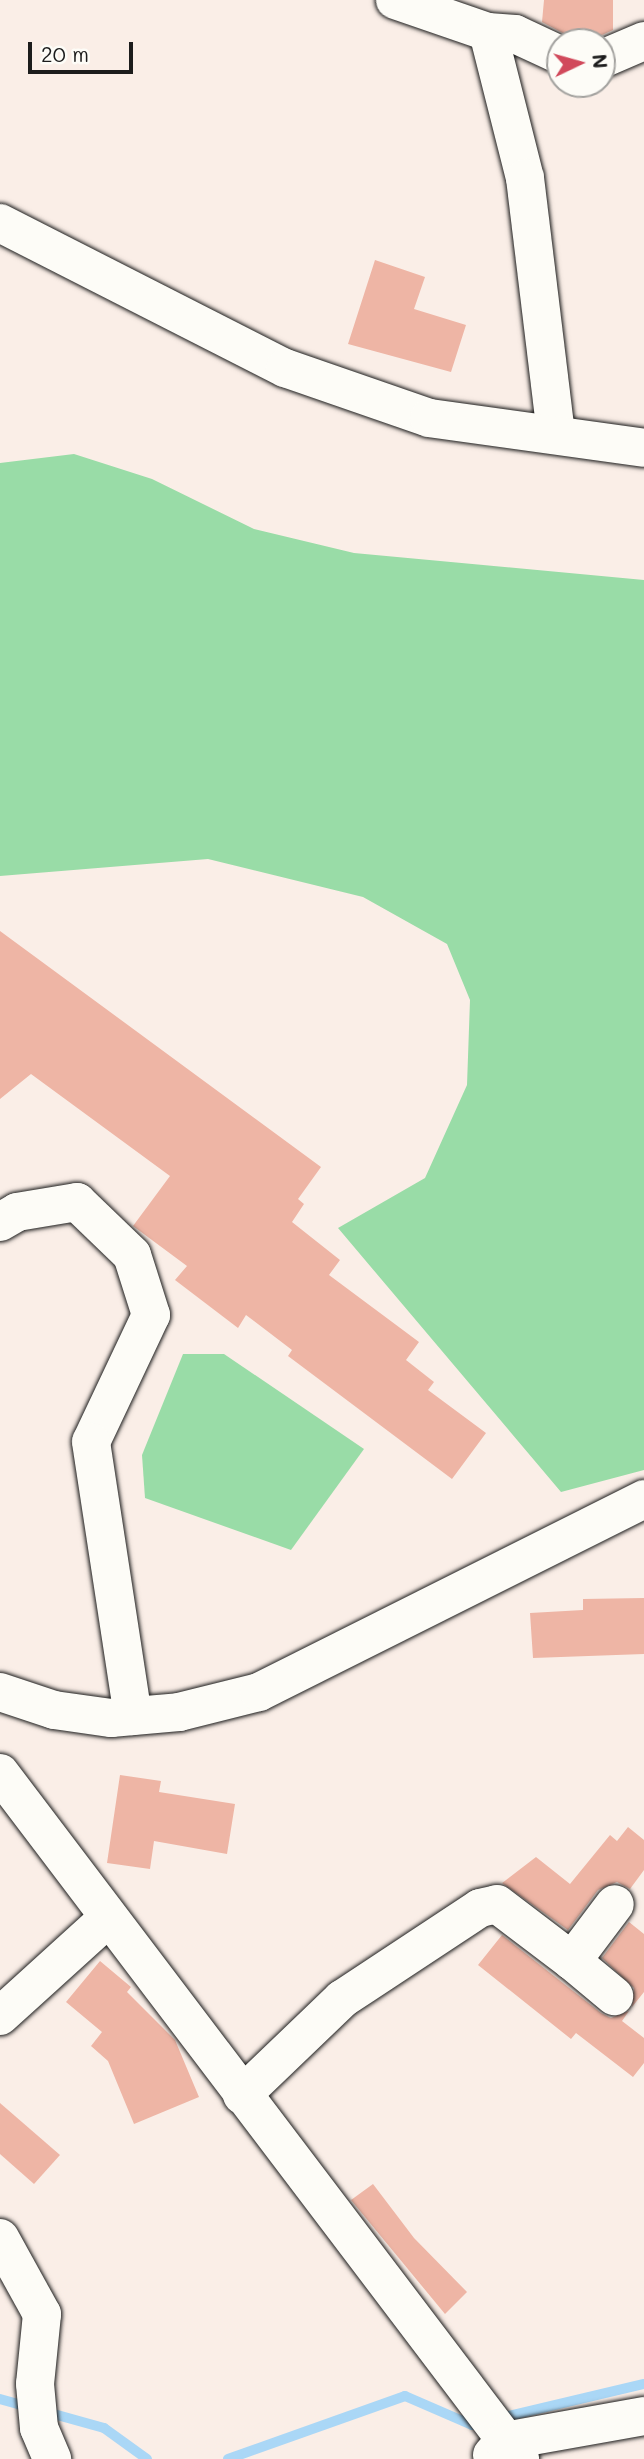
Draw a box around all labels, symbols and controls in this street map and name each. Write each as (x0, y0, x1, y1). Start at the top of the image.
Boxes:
scale bar (32, 28, 136, 72)
north arrow (546, 28, 616, 98)
text: 20 m (41, 40, 89, 67)
text: N (587, 53, 614, 70)

